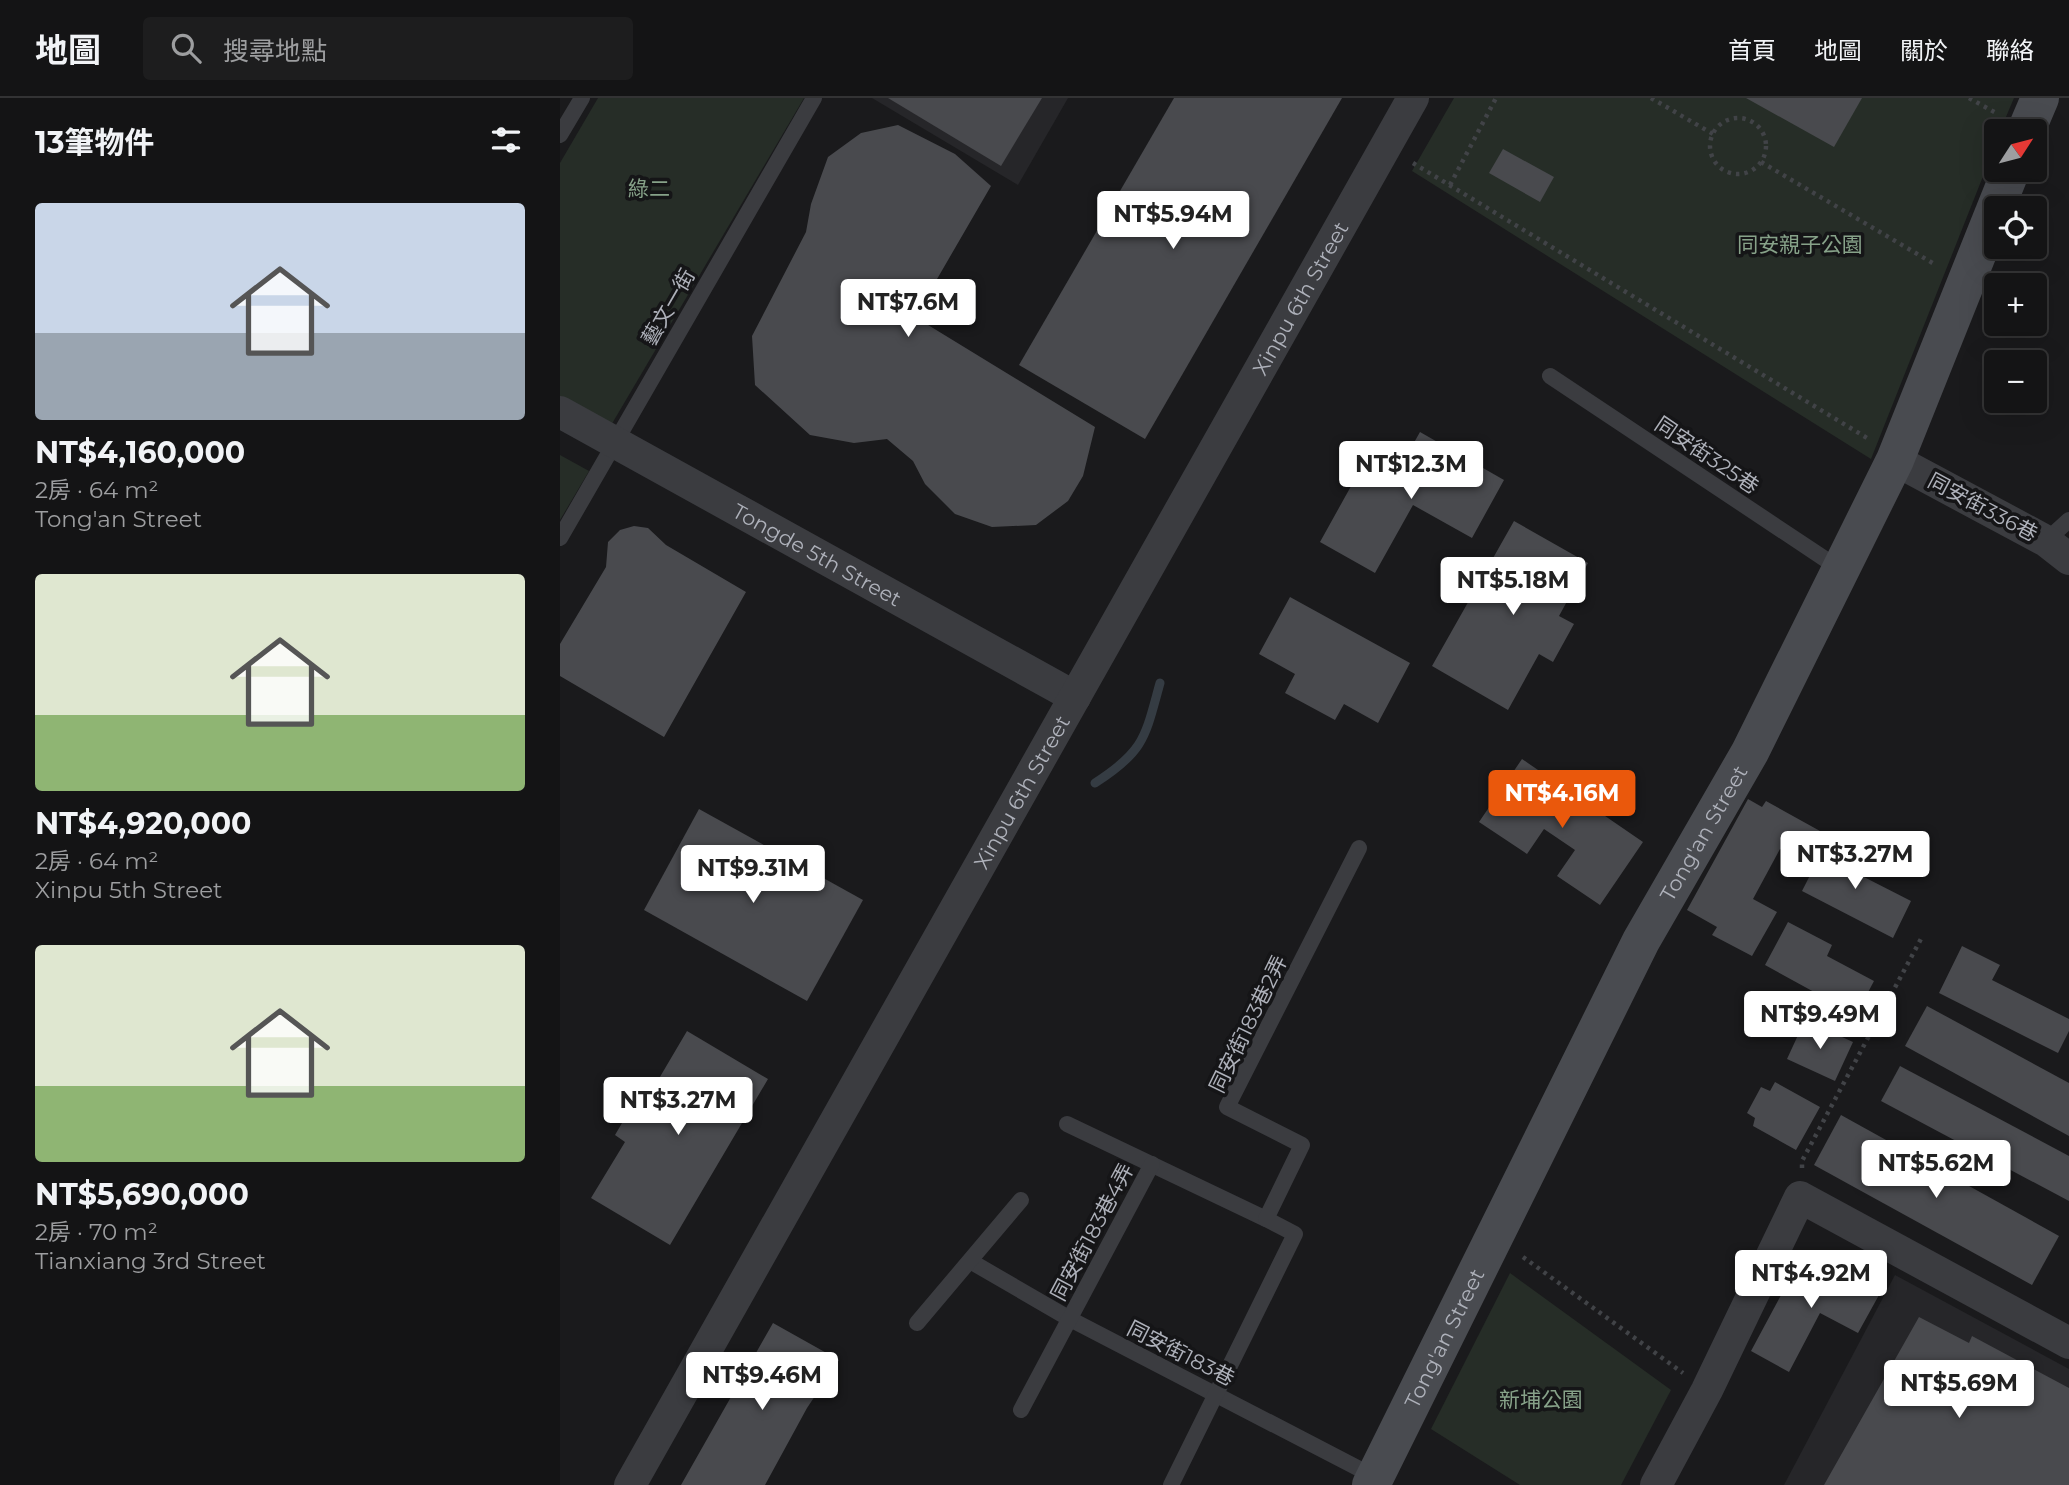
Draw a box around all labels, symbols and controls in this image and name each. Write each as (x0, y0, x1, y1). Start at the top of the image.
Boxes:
search box (143, 17, 633, 80)
icon: search (167, 29, 205, 67)
text: 地圖 (35, 30, 101, 70)
text: 搜尋地點 (223, 35, 327, 67)
text: 首頁 (1728, 36, 1776, 65)
text: 地圖 (1814, 36, 1862, 65)
text: 關於 (1900, 36, 1948, 65)
text: 聯絡 (1986, 36, 2034, 65)
north arrow (1984, 119, 2048, 182)
map controls (1984, 119, 2047, 413)
icon: filters (487, 121, 525, 159)
text: 13筆物件 (35, 124, 155, 161)
park label: 綠二 (628, 176, 670, 201)
pin: NT$5.94M (1101, 192, 1245, 251)
button: locate (1984, 196, 2047, 259)
text: NT$5.94M (1113, 200, 1233, 228)
street label: Xinpu 6th Street (1247, 217, 1353, 379)
park label: 同安親子公園 (1737, 232, 1863, 257)
icon: home (217, 248, 343, 374)
street label: 藝文一街 (636, 264, 700, 350)
button: + (1984, 273, 2047, 336)
pin: NT$7.6M (843, 280, 973, 339)
text: NT$7.6M (857, 288, 959, 316)
button: − (1984, 350, 2047, 413)
street label: 同安街325巷 (1650, 411, 1764, 499)
text: NT$4,160,000 (35, 434, 245, 471)
pin: NT$12.3M (1339, 442, 1483, 501)
text: NT$12.3M (1355, 450, 1467, 478)
street label: 同安街336巷 (1924, 468, 2042, 546)
text: 2房 · 64 m² (35, 476, 158, 504)
street label: Tongde 5th Street (729, 498, 906, 611)
text: Tong'an Street (35, 505, 202, 533)
pin: NT$5.18M (1441, 558, 1585, 617)
text: NT$5.18M (1457, 566, 1569, 594)
icon: home (217, 619, 343, 745)
street label: Xinpu 6th Street (968, 711, 1075, 873)
street label: Tong'an Street (1654, 761, 1752, 905)
pin: NT$4.16M (1490, 770, 1634, 830)
text: NT$4.16M (1504, 779, 1620, 807)
text: NT$4,920,000 (35, 805, 251, 842)
pin: NT$3.27M (1783, 832, 1927, 891)
text: NT$3.27M (1797, 840, 1913, 868)
pin: NT$9.31M (681, 846, 825, 905)
text: 2房 · 64 m² (35, 847, 158, 875)
text: NT$9.31M (697, 854, 809, 882)
text: Xinpu 5th Street (35, 876, 222, 904)
street label: 同安街183巷2弄 (1204, 951, 1292, 1097)
icon: home (217, 990, 343, 1116)
pin: NT$9.49M (1748, 992, 1892, 1051)
text: NT$9.49M (1760, 1000, 1880, 1028)
pin: NT$3.27M (606, 1077, 750, 1137)
text: NT$3.27M (620, 1086, 736, 1114)
pin: NT$5.62M (1864, 1140, 2008, 1200)
text: NT$5.62M (1878, 1149, 1994, 1177)
street label: 同安街183巷4弄 (1045, 1159, 1139, 1305)
text: NT$5,690,000 (35, 1176, 249, 1213)
text: 2房 · 70 m² (35, 1218, 158, 1246)
text: Tianxiang 3rd Street (35, 1247, 266, 1275)
pin: NT$4.92M (1739, 1250, 1883, 1310)
text: NT$4.92M (1751, 1259, 1871, 1287)
street label: Tong'an Street (1399, 1264, 1489, 1412)
street label: 同安街183巷 (1123, 1315, 1239, 1391)
pin: NT$9.46M (690, 1352, 834, 1412)
pin: NT$5.69M (1887, 1360, 2031, 1420)
text: NT$9.46M (702, 1361, 822, 1389)
text: NT$5.69M (1900, 1369, 2018, 1397)
park label: 新埔公園 (1499, 1387, 1583, 1412)

